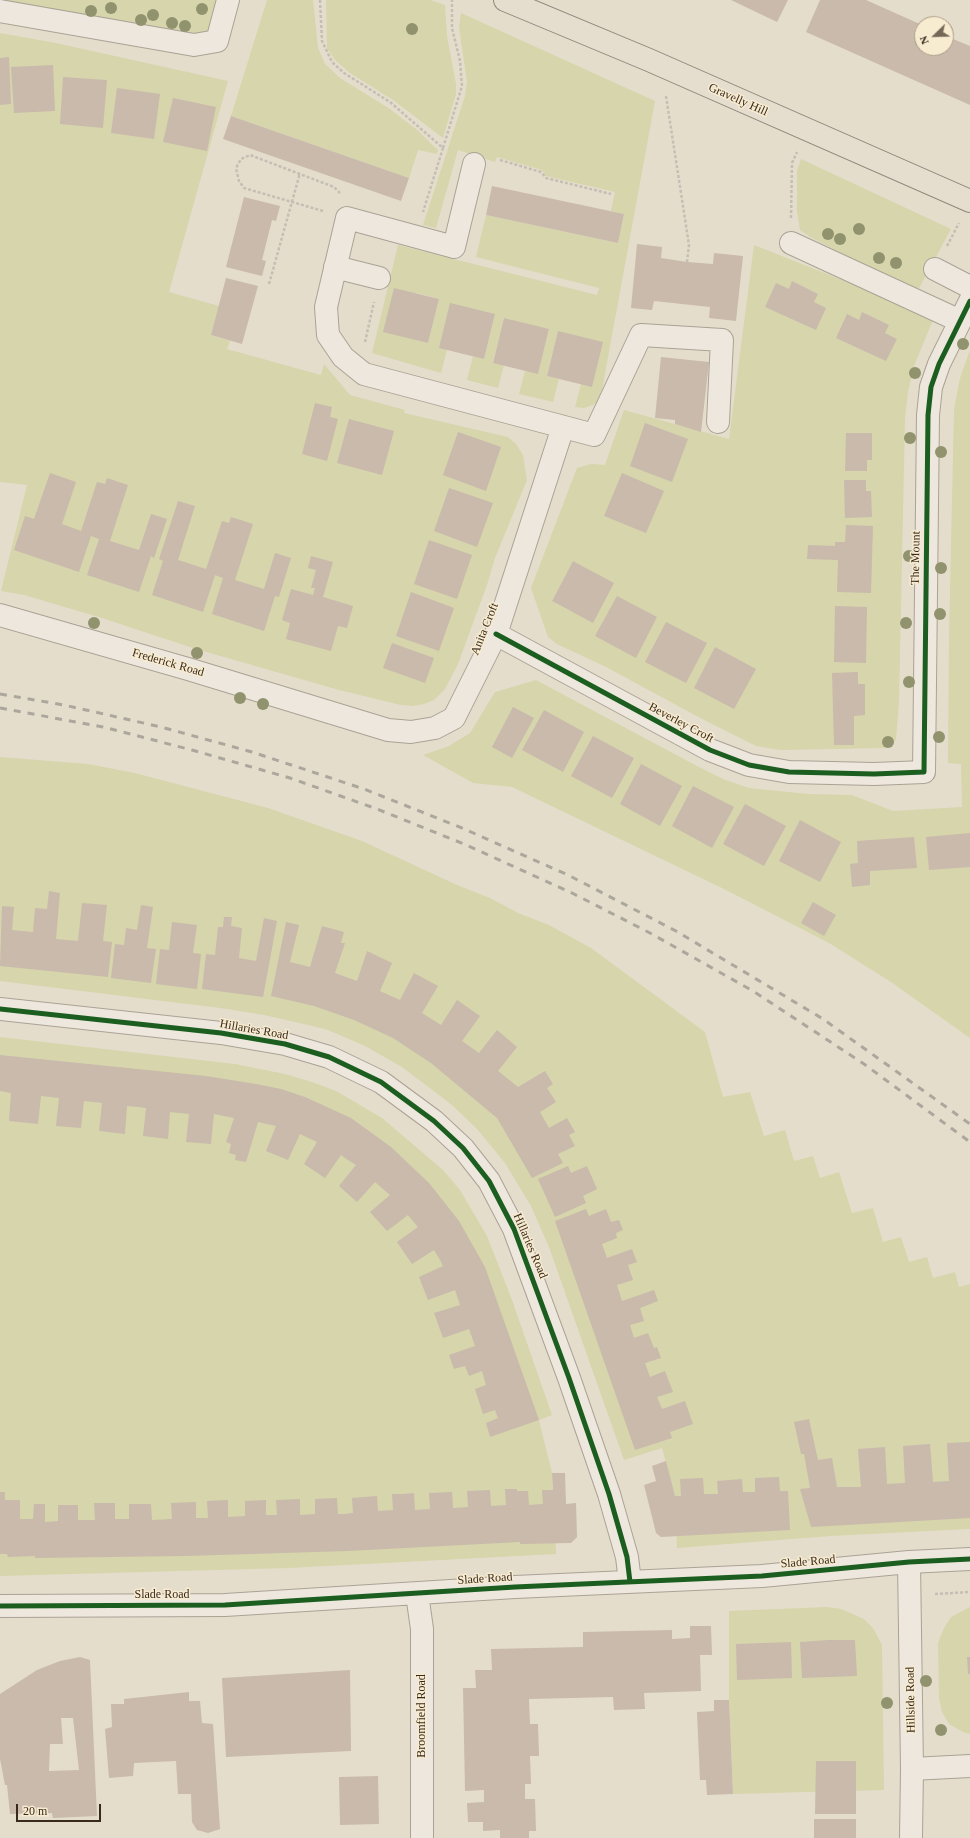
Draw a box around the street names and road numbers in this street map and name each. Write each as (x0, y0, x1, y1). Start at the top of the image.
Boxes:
street label: Gravelly Hill (706, 80, 770, 120)
street label: The Mount (908, 531, 924, 585)
street label: Anita Croft (468, 601, 502, 657)
street label: Frederick Road (130, 646, 206, 680)
street label: Beverley Croft (646, 700, 716, 746)
street label: Hillaries Road (218, 1017, 290, 1043)
street label: Hillaries Road (510, 1211, 550, 1281)
street label: Slade Road (780, 1552, 836, 1572)
street label: Slade Road (457, 1570, 513, 1588)
street label: Slade Road (135, 1588, 189, 1602)
street label: Hillside Road (903, 1667, 919, 1733)
street label: Broomfield Road (415, 1674, 429, 1758)

